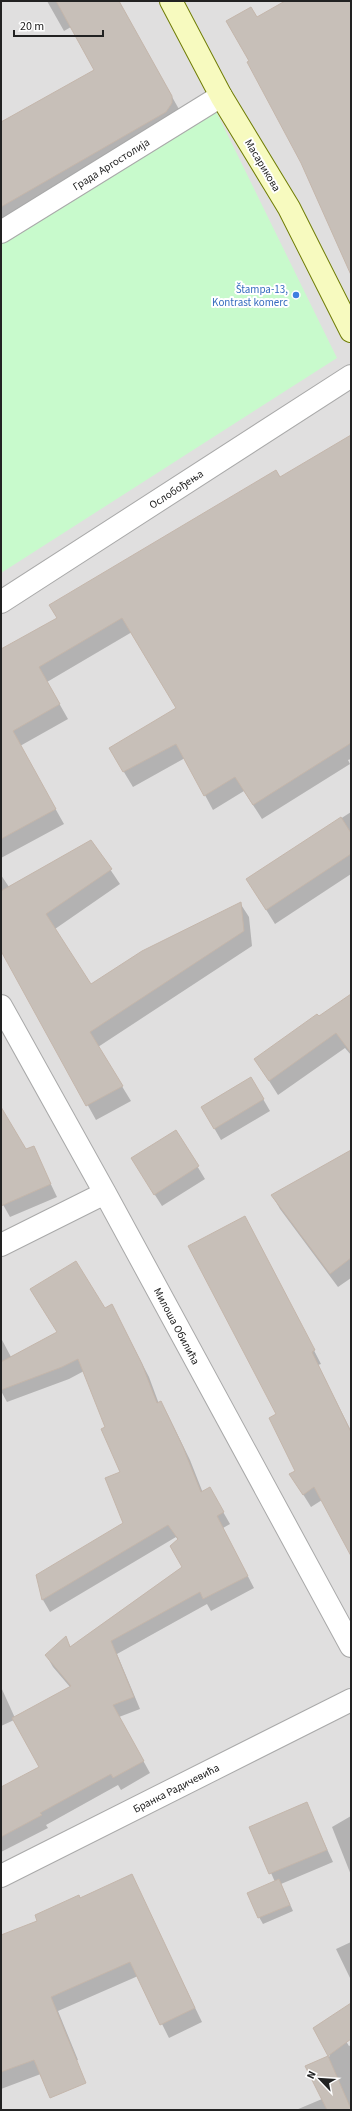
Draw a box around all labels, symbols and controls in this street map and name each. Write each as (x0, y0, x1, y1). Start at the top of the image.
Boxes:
scale bar (14, 12, 103, 38)
text: 20 m (20, 18, 44, 35)
street label: Града Аргостолија (70, 135, 153, 194)
street label: Масарикова (241, 136, 284, 194)
place label: Štampa-13, Kontrast komerc (212, 282, 288, 310)
marker: Štampa-13, Kontrast komerc (291, 290, 301, 300)
street label: Ослобођења (146, 466, 206, 513)
street label: Милоша Обилића (150, 1285, 203, 1367)
street label: Бранка Радичевића (131, 1760, 222, 1817)
north arrow (300, 2059, 340, 2099)
text: N (303, 2068, 320, 2081)

